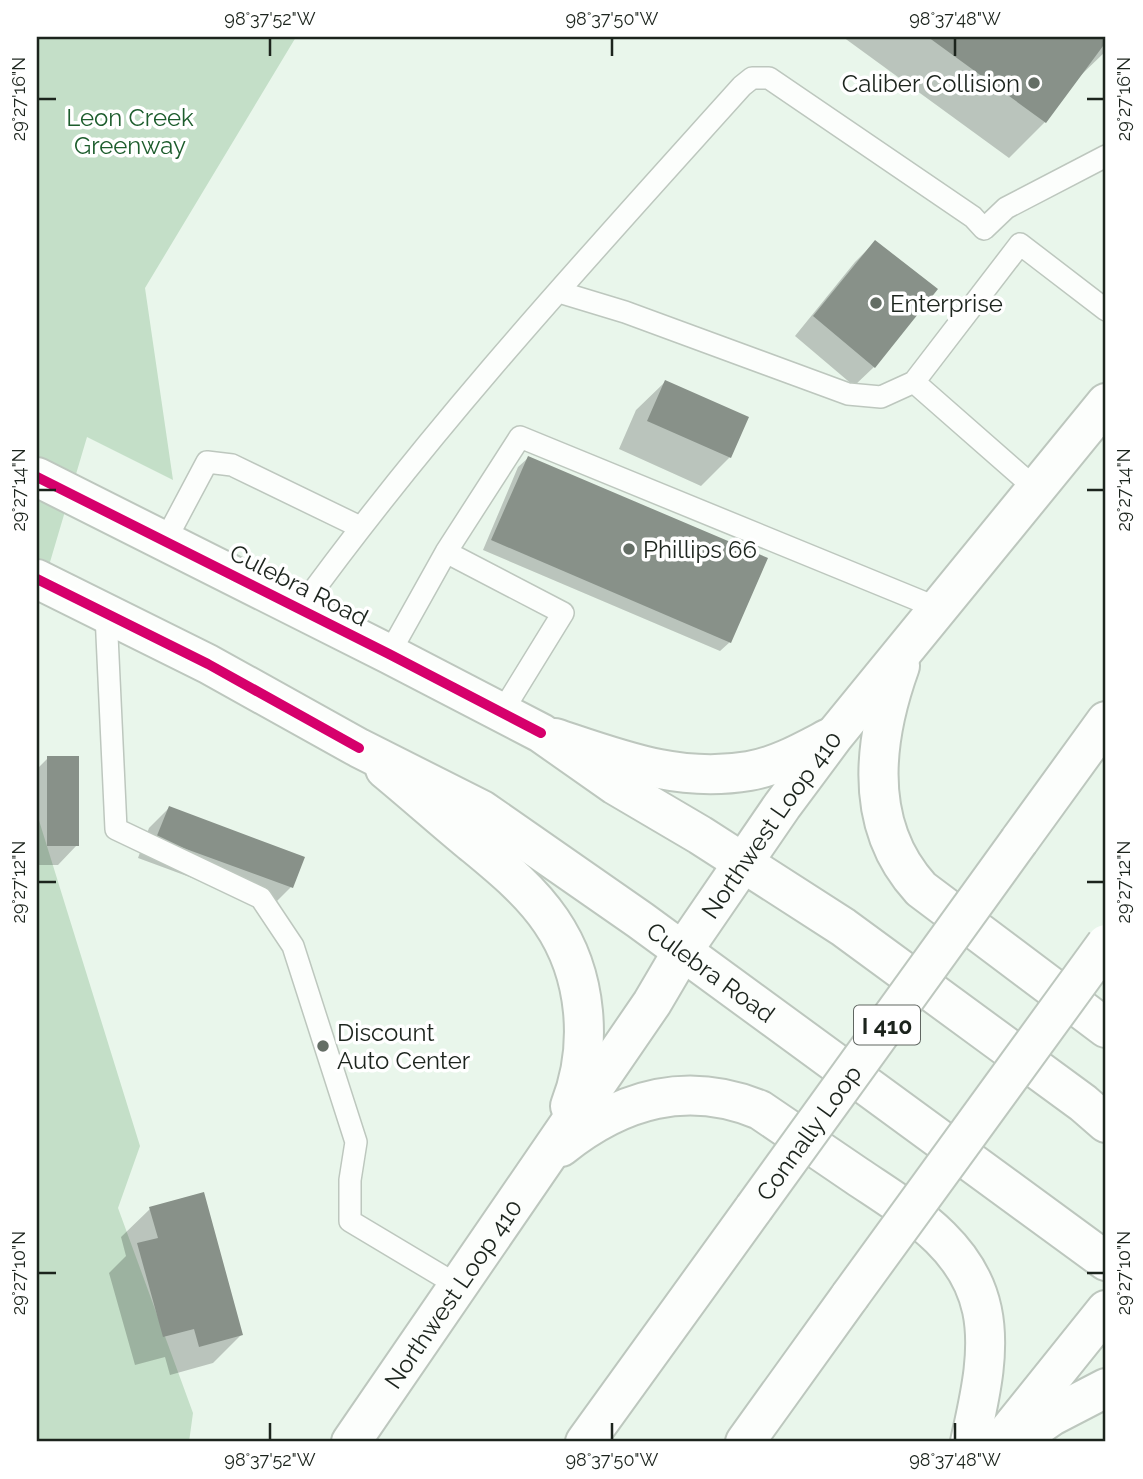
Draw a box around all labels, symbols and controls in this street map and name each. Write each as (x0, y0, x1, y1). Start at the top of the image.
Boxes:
text: 98°37'52"W (224, 8, 316, 29)
text: 98°37'50"W (566, 8, 659, 29)
text: 98°37'48"W (909, 8, 1001, 29)
text: 29°27'16"N (8, 57, 29, 141)
text: 29°27'16"N (1113, 57, 1134, 141)
place label: Caliber Collision (842, 69, 1020, 98)
marker: Caliber Collision (1026, 75, 1042, 91)
park label: Leon Creek Greenway (66, 103, 194, 160)
place label: Enterprise (890, 289, 1003, 318)
marker: Enterprise (868, 295, 884, 311)
text: 29°27'14"N (8, 448, 29, 532)
text: 29°27'14"N (1113, 448, 1134, 532)
place label: Phillips 66 (643, 535, 757, 564)
street label: Culebra Road (225, 538, 373, 632)
marker: Phillips 66 (621, 541, 637, 557)
street label: Northwest Loop 410 (695, 725, 847, 924)
text: 29°27'12"N (8, 841, 29, 923)
text: 29°27'12"N (1113, 841, 1134, 923)
street label: Culebra Road (641, 916, 781, 1028)
road number: I 410 (854, 1006, 920, 1044)
place label: Discount Auto Center (337, 1018, 471, 1075)
marker: Discount Auto Center (315, 1038, 331, 1054)
street label: Connally Loop (750, 1059, 867, 1206)
street label: Northwest Loop 410 (378, 1193, 528, 1394)
text: 29°27'10"N (8, 1231, 29, 1315)
text: 29°27'10"N (1113, 1231, 1134, 1315)
text: 98°37'52"W (224, 1449, 316, 1470)
text: 98°37'50"W (566, 1449, 659, 1470)
text: 98°37'48"W (909, 1449, 1001, 1470)

